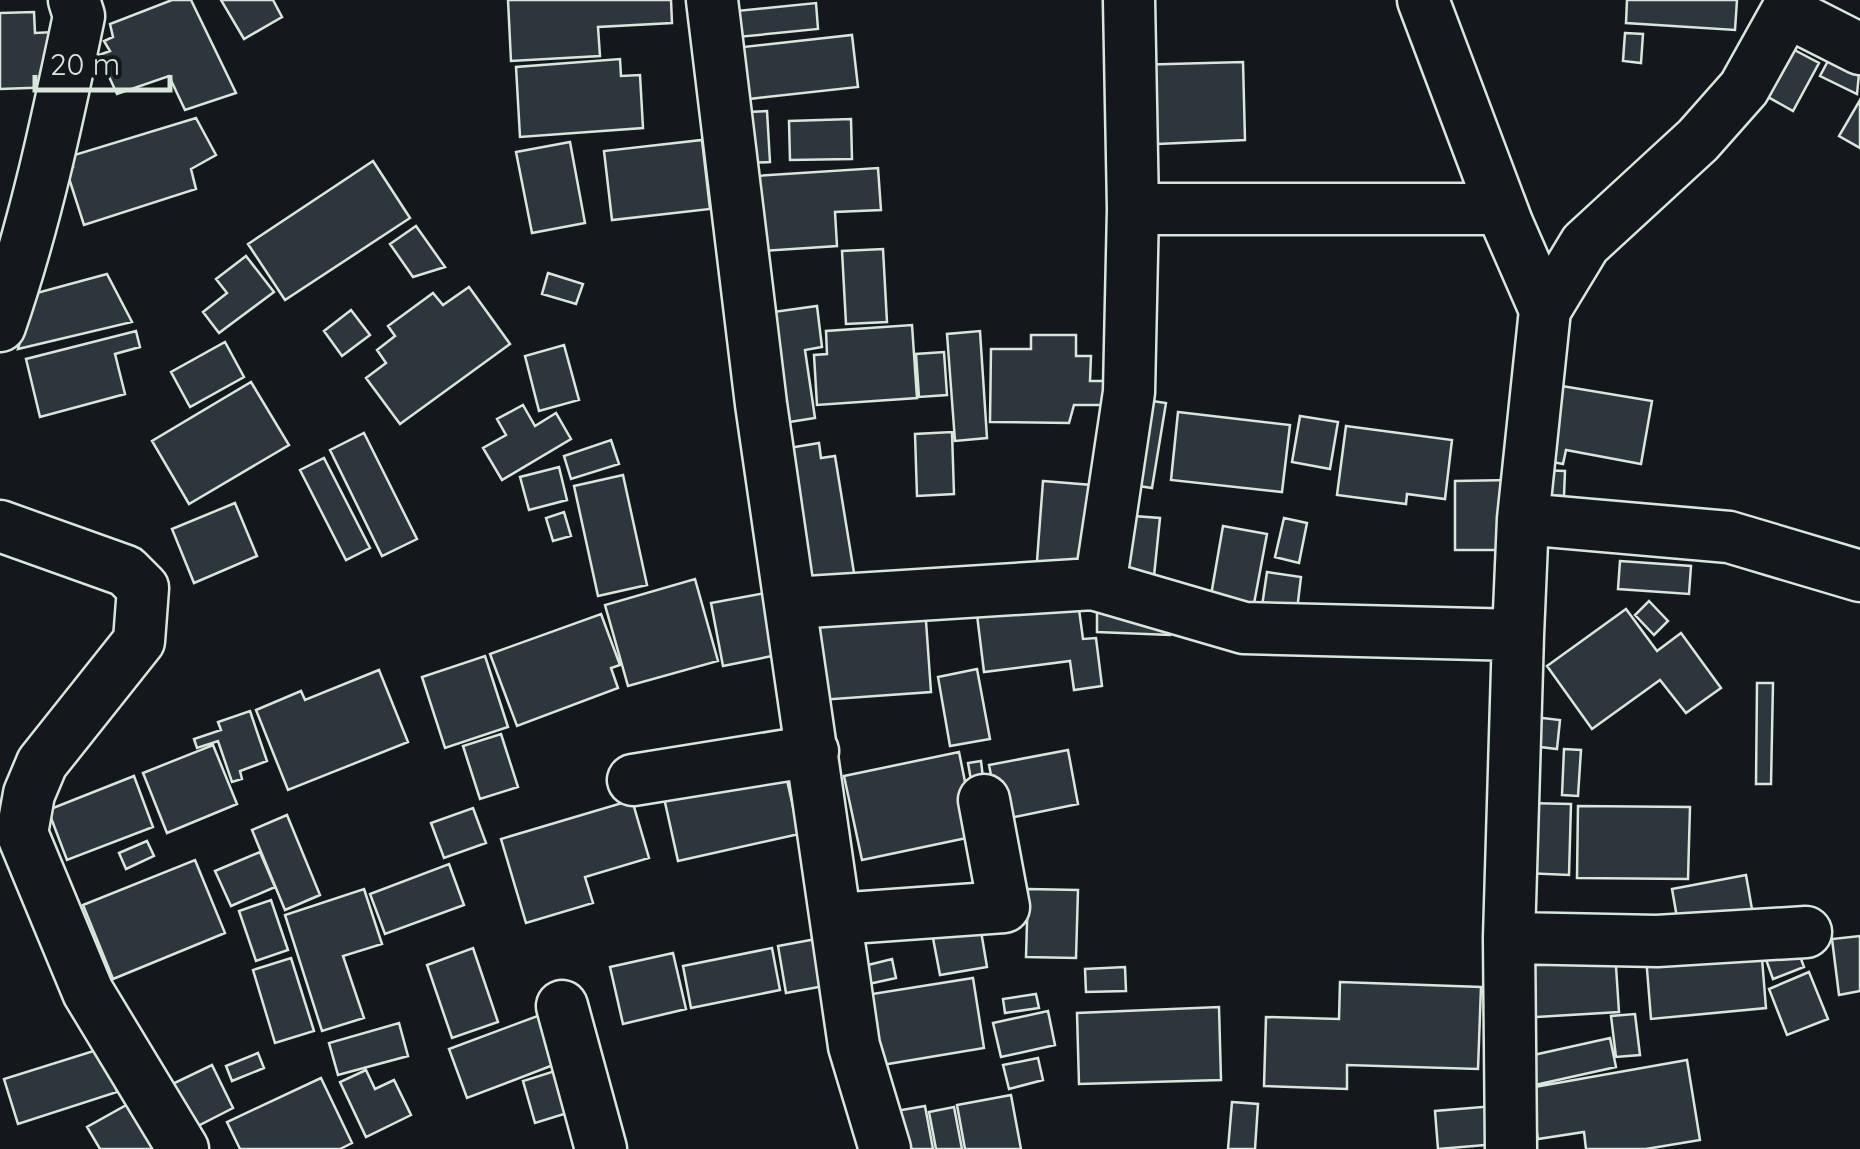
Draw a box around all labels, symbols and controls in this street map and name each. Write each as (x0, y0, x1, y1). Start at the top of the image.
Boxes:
scale bar (35, 30, 170, 92)
text: 20 m (50, 45, 120, 83)

